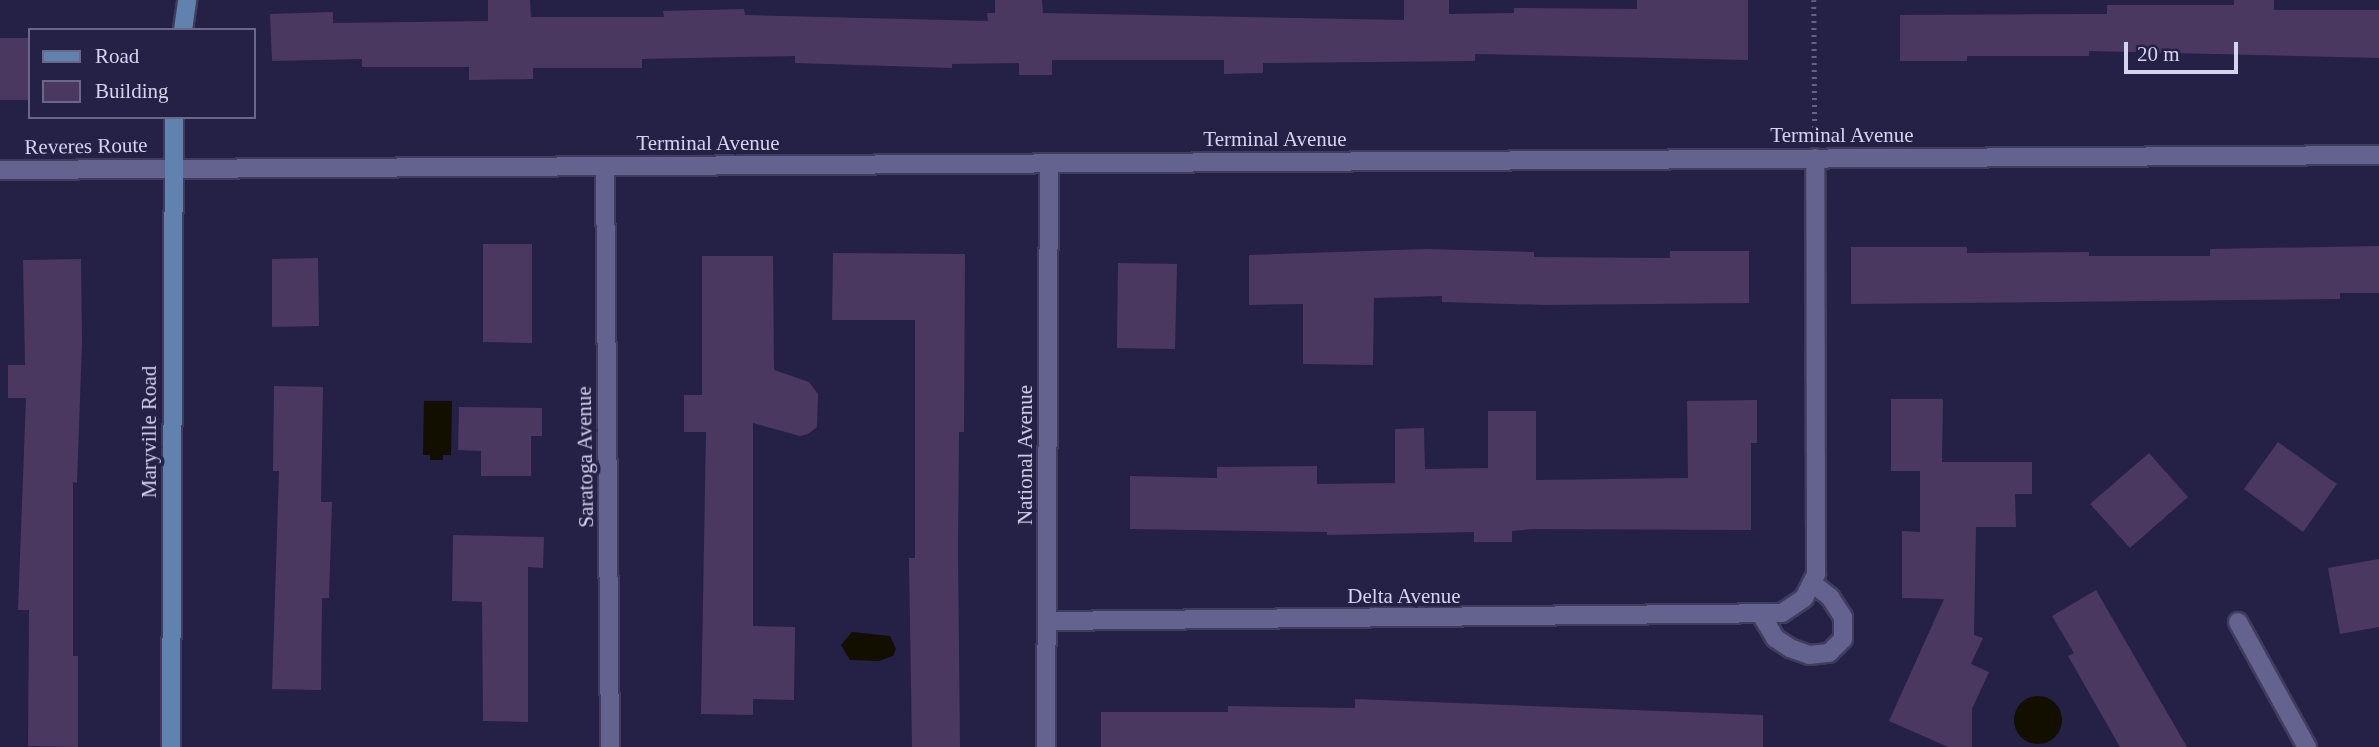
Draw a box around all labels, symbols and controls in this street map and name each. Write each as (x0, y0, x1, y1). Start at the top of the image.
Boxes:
legend (28, 28, 256, 119)
scale bar (2127, 28, 2241, 72)
text: 20 m (2137, 42, 2180, 66)
text: Road (95, 44, 139, 68)
text: Building (95, 79, 169, 103)
street label: Terminal Avenue (1770, 122, 1914, 148)
street label: Terminal Avenue (1203, 126, 1347, 152)
street label: Terminal Avenue (636, 130, 780, 156)
street label: Reveres Route (24, 132, 148, 160)
street label: Maryville Road (136, 366, 162, 498)
street label: National Avenue (1012, 384, 1038, 526)
street label: Saratoga Avenue (571, 386, 599, 528)
street label: Delta Avenue (1347, 583, 1461, 609)

